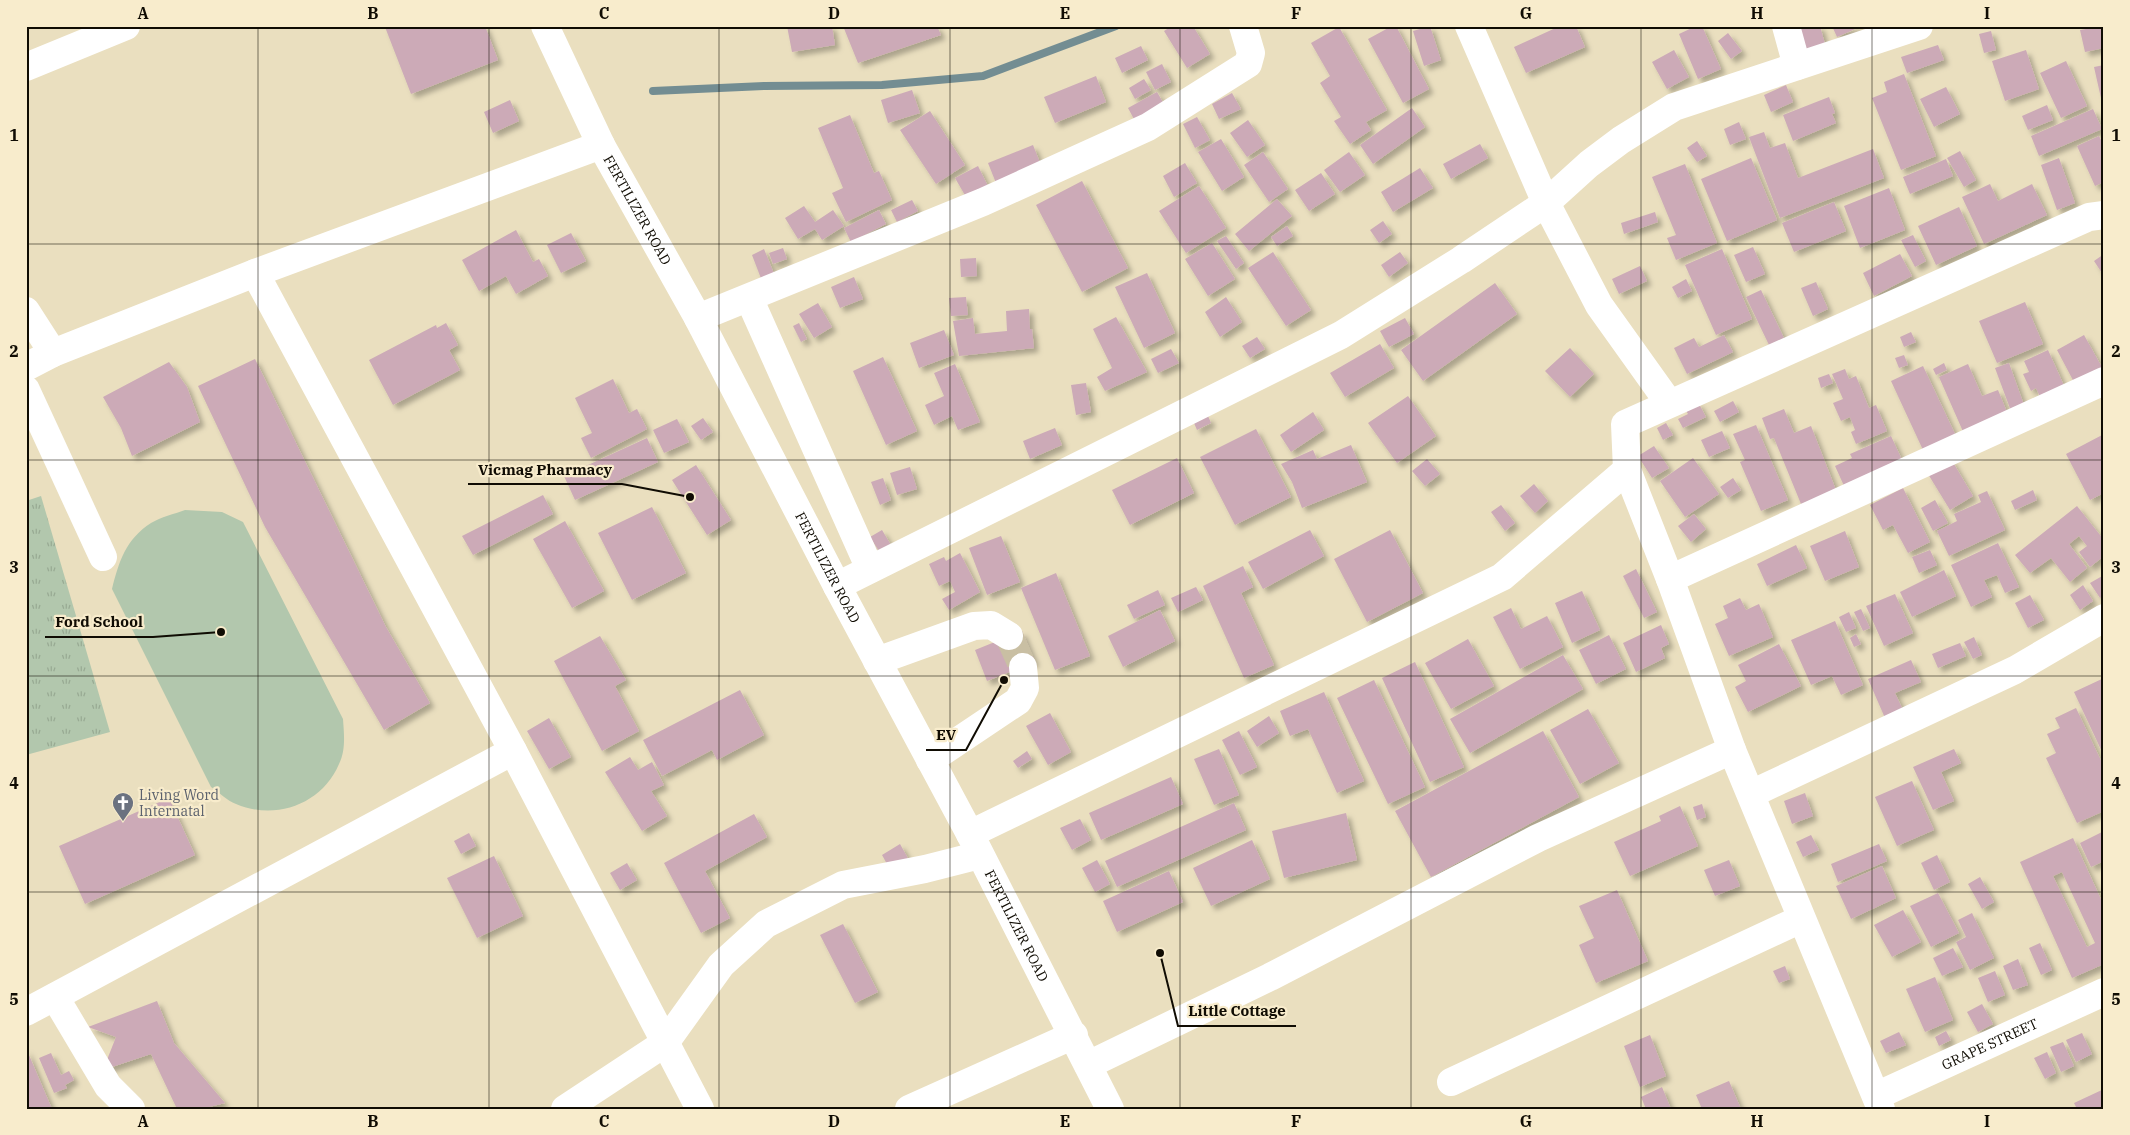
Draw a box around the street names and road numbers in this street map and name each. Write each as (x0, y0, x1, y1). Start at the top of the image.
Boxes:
street label: FERTILIZER ROAD (599, 152, 675, 268)
street label: FERTILIZER ROAD (791, 509, 864, 626)
street label: FERTILIZER ROAD (981, 867, 1053, 985)
street label: GRAPE STREET (1939, 1014, 2041, 1074)

